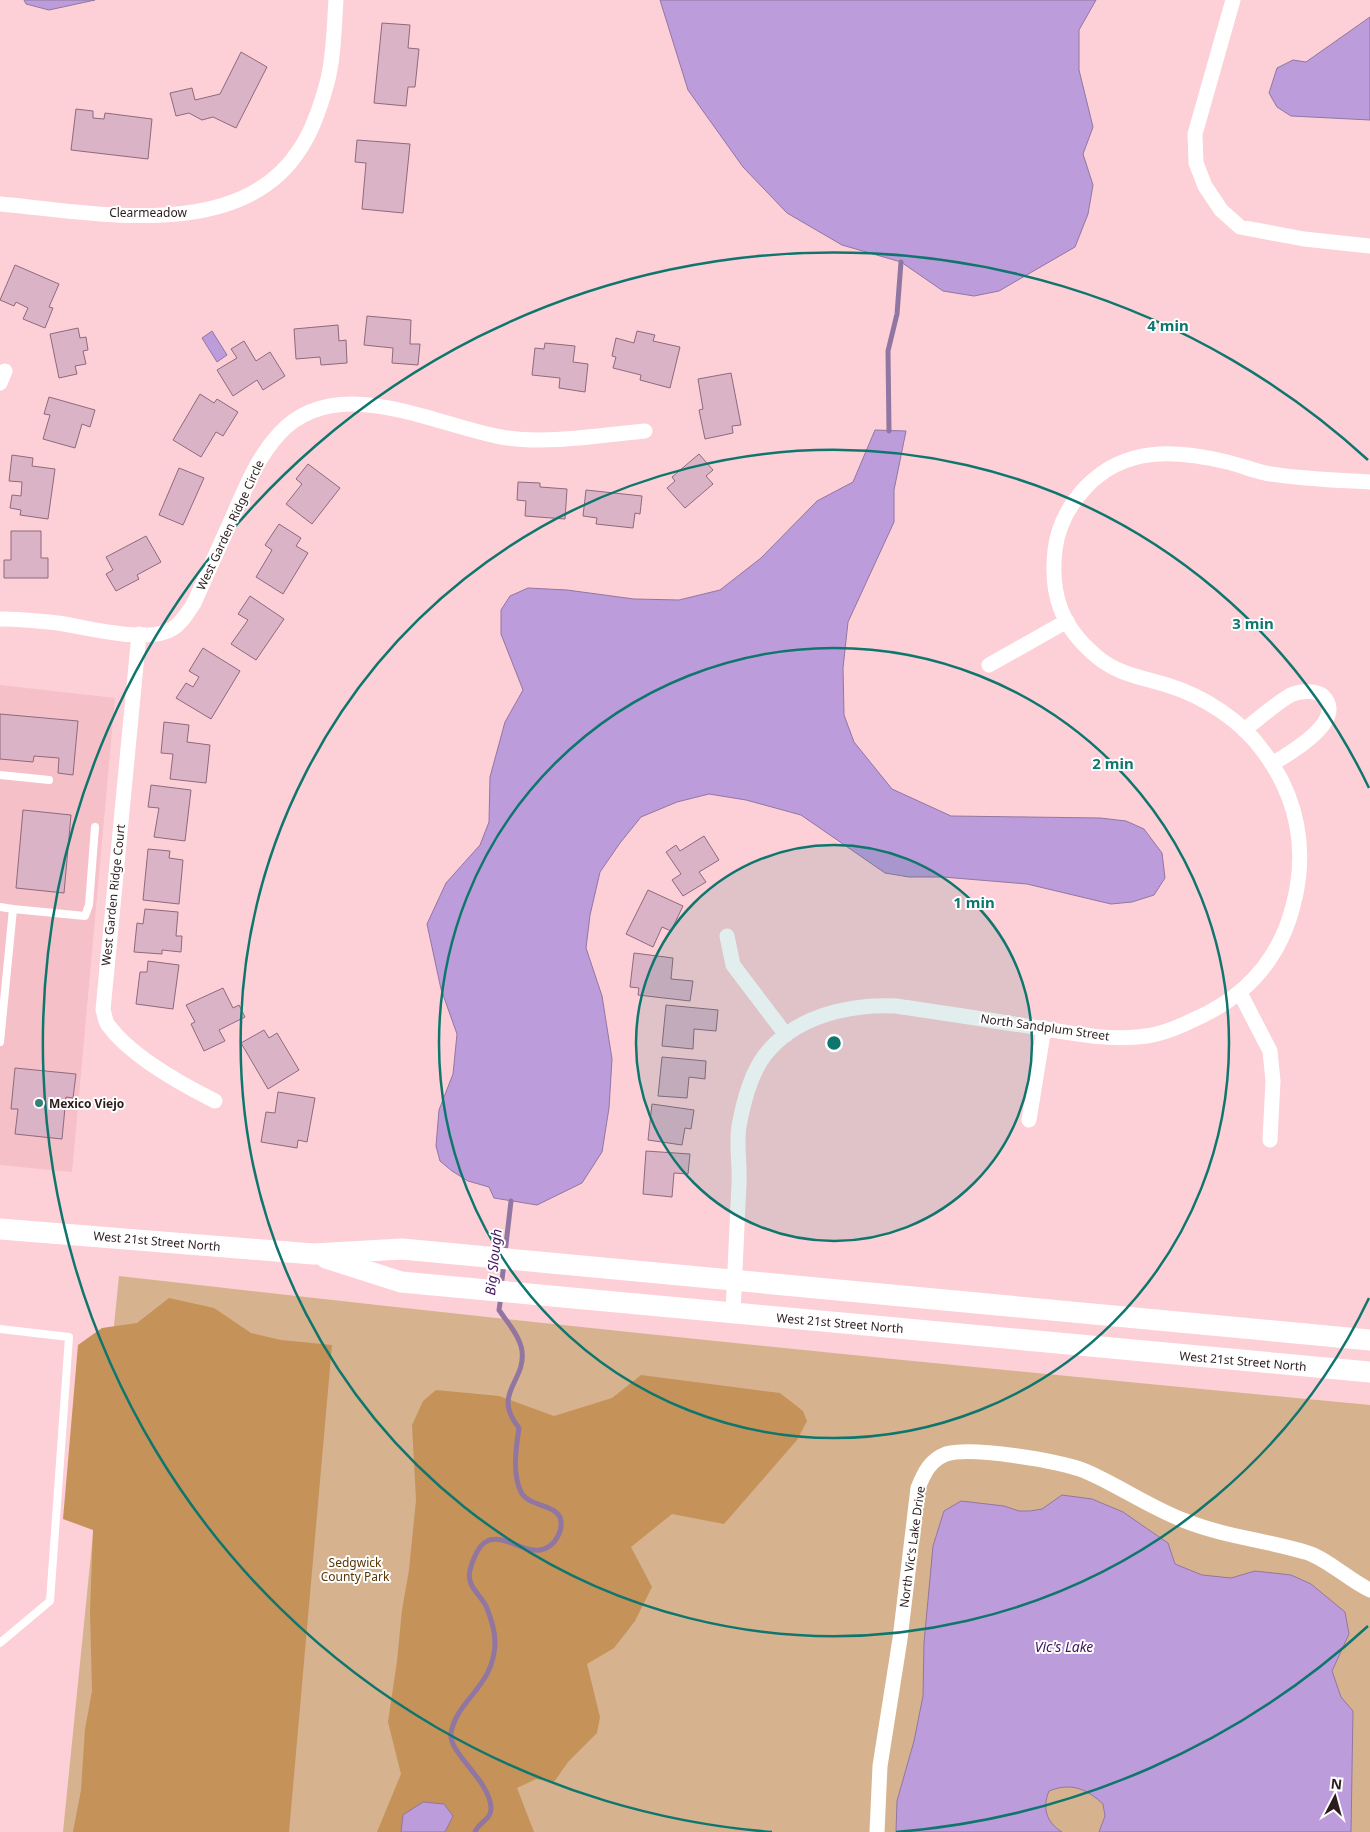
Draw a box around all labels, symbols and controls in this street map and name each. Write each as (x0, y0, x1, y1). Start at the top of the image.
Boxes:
street label: Clearmeadow (109, 204, 187, 221)
text: 4 min (1147, 315, 1189, 335)
street label: West Garden Ridge Circle (192, 457, 268, 593)
text: 3 min (1232, 613, 1274, 633)
text: 2 min (1092, 753, 1134, 773)
street label: West Garden Ridge Court (97, 823, 129, 967)
text: 1 min (953, 892, 995, 912)
street label: North Sandplum Street (979, 1010, 1111, 1045)
centre of rings (825, 1034, 843, 1052)
place label: Mexico Viejo (49, 1095, 124, 1112)
marker: Mexico Viejo (33, 1097, 45, 1109)
street label: West 21st Street North (93, 1227, 221, 1255)
water label: Big Slough (480, 1228, 506, 1296)
street label: West 21st Street North (776, 1309, 904, 1337)
street label: West 21st Street North (1179, 1347, 1307, 1375)
street label: North Vic's Lake Drive (895, 1485, 929, 1609)
park label: Sedgwick County Park (321, 1554, 390, 1585)
water label: Vic's Lake (1035, 1637, 1093, 1656)
north arrow (1310, 1772, 1360, 1822)
text: N (1330, 1774, 1343, 1794)

